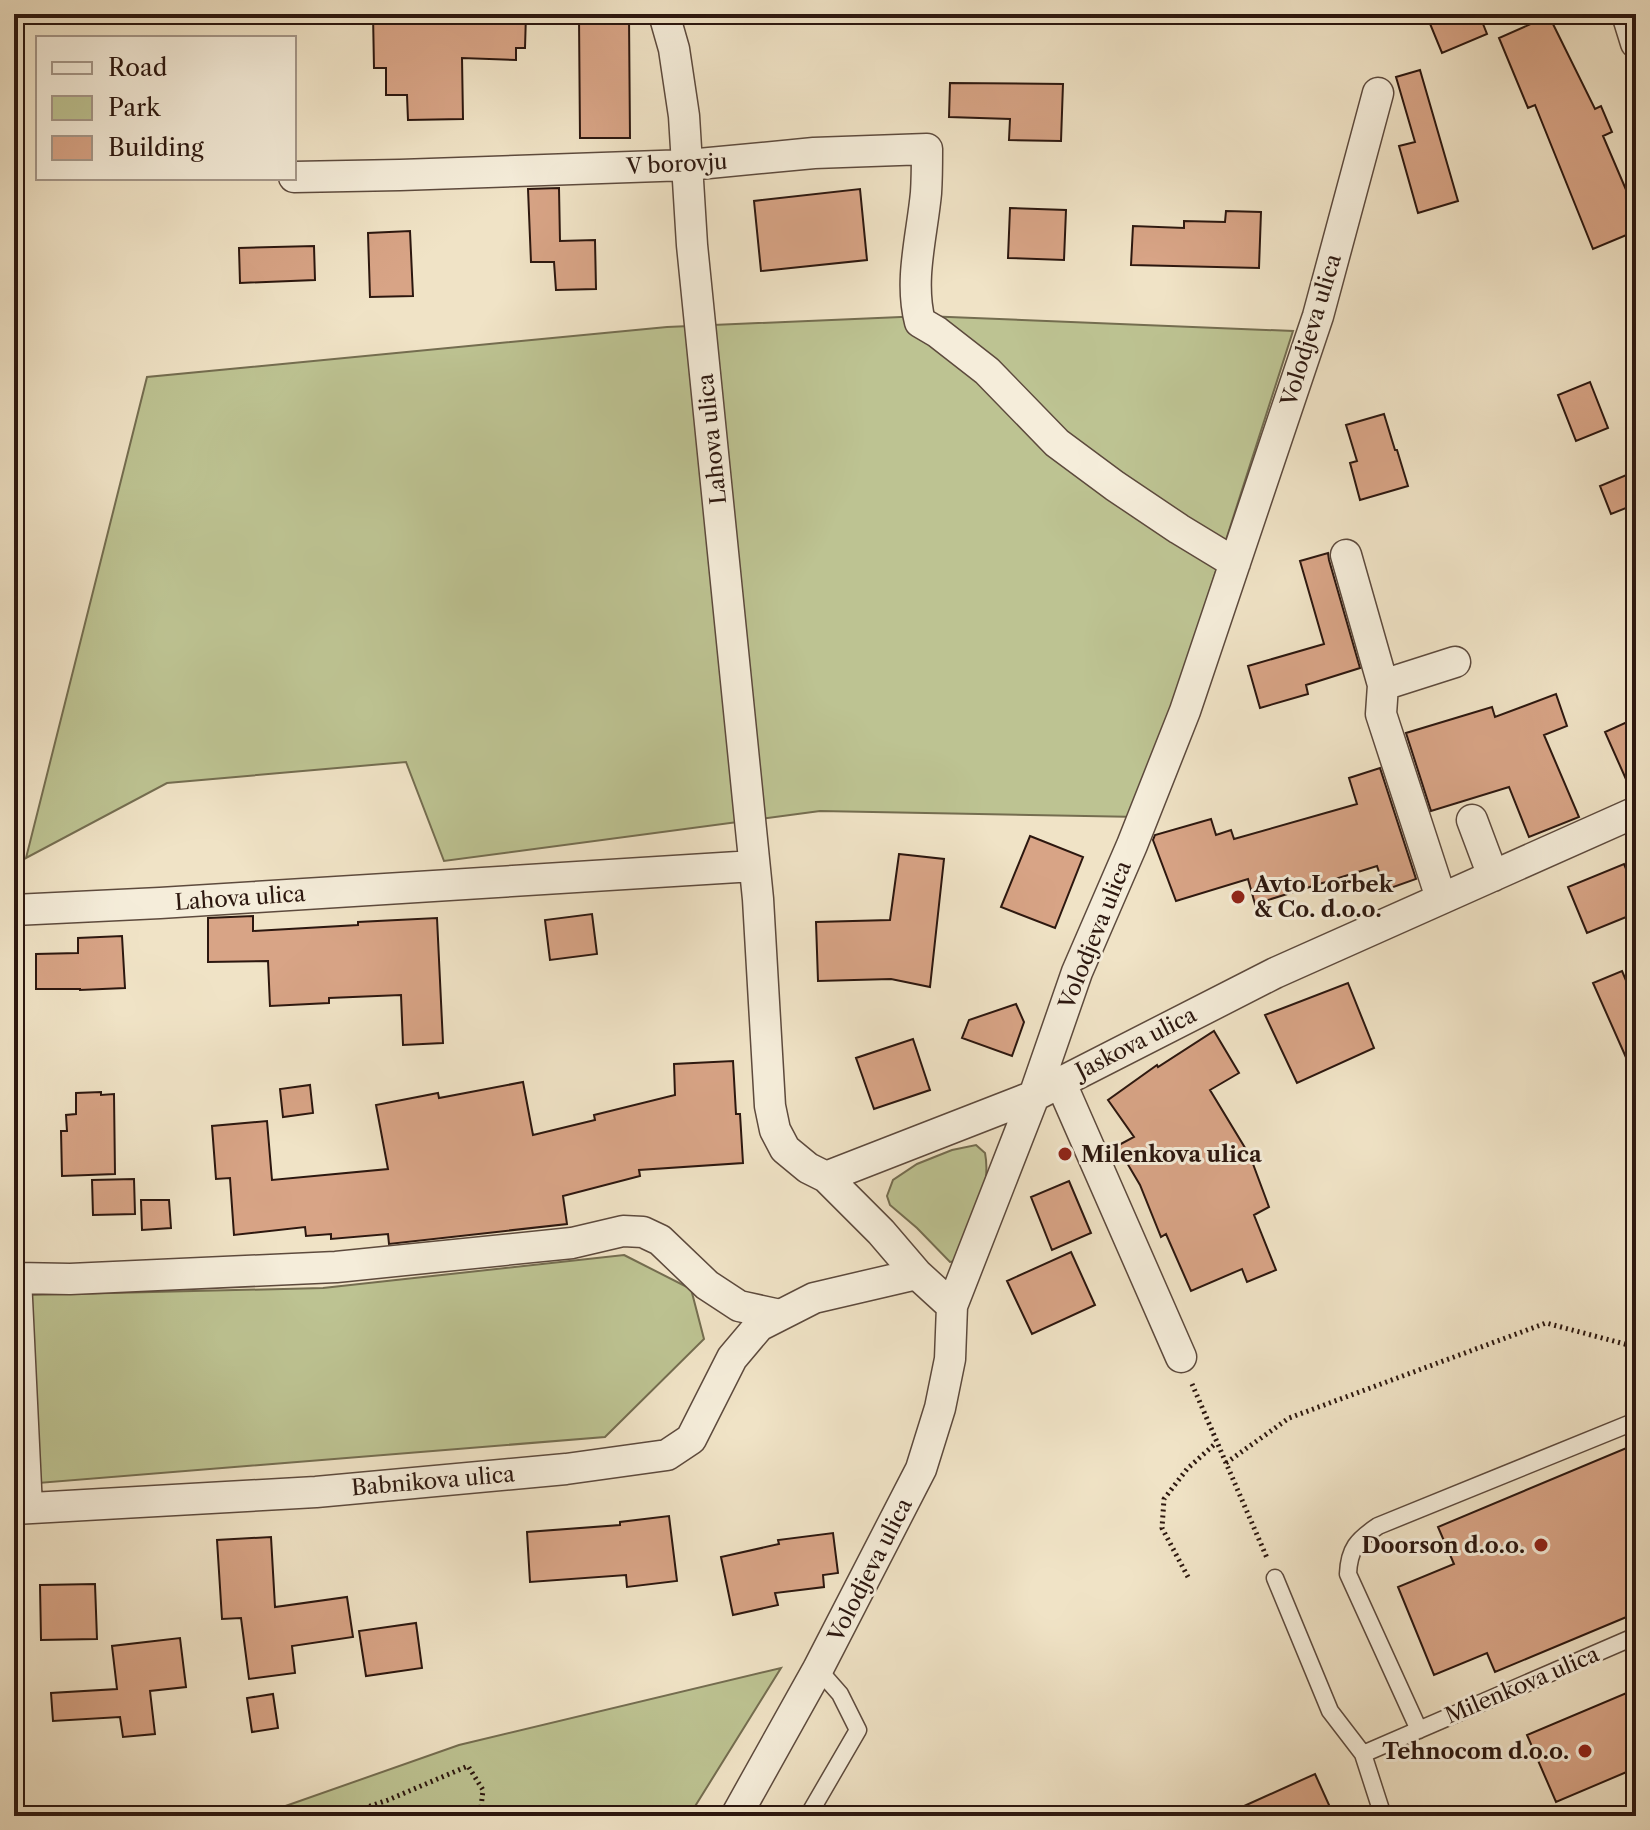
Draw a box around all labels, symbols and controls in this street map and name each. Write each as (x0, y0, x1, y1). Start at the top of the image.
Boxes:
legend (36, 36, 296, 180)
text: Road (108, 53, 168, 82)
text: Park (108, 93, 161, 122)
text: Building (108, 133, 204, 162)
street label: V borovju (625, 148, 728, 180)
street label: Volodjeva ulica (1275, 250, 1347, 410)
street label: Lahova ulica (692, 372, 732, 506)
street label: Volodjeva ulica (1053, 857, 1137, 1014)
place label: Avto Lorbek & Co. d.o.o. (1253, 871, 1394, 923)
street label: Lahova ulica (174, 880, 307, 916)
marker: Avto Lorbek & Co. d.o.o. (1229, 888, 1247, 906)
street label: Jaskova ulica (1068, 1001, 1201, 1086)
place label: Milenkova ulica (1081, 1141, 1262, 1168)
marker: Milenkova ulica (1056, 1145, 1074, 1163)
street label: Babnikova ulica (350, 1460, 516, 1502)
street label: Volodjeva ulica (822, 1493, 918, 1647)
place label: Doorson d.o.o. (1361, 1532, 1525, 1559)
marker: Doorson d.o.o. (1532, 1536, 1550, 1554)
street label: Milenkova ulica (1441, 1640, 1603, 1730)
place label: Tehnocom d.o.o. (1382, 1738, 1569, 1765)
marker: Tehnocom d.o.o. (1576, 1742, 1594, 1760)

